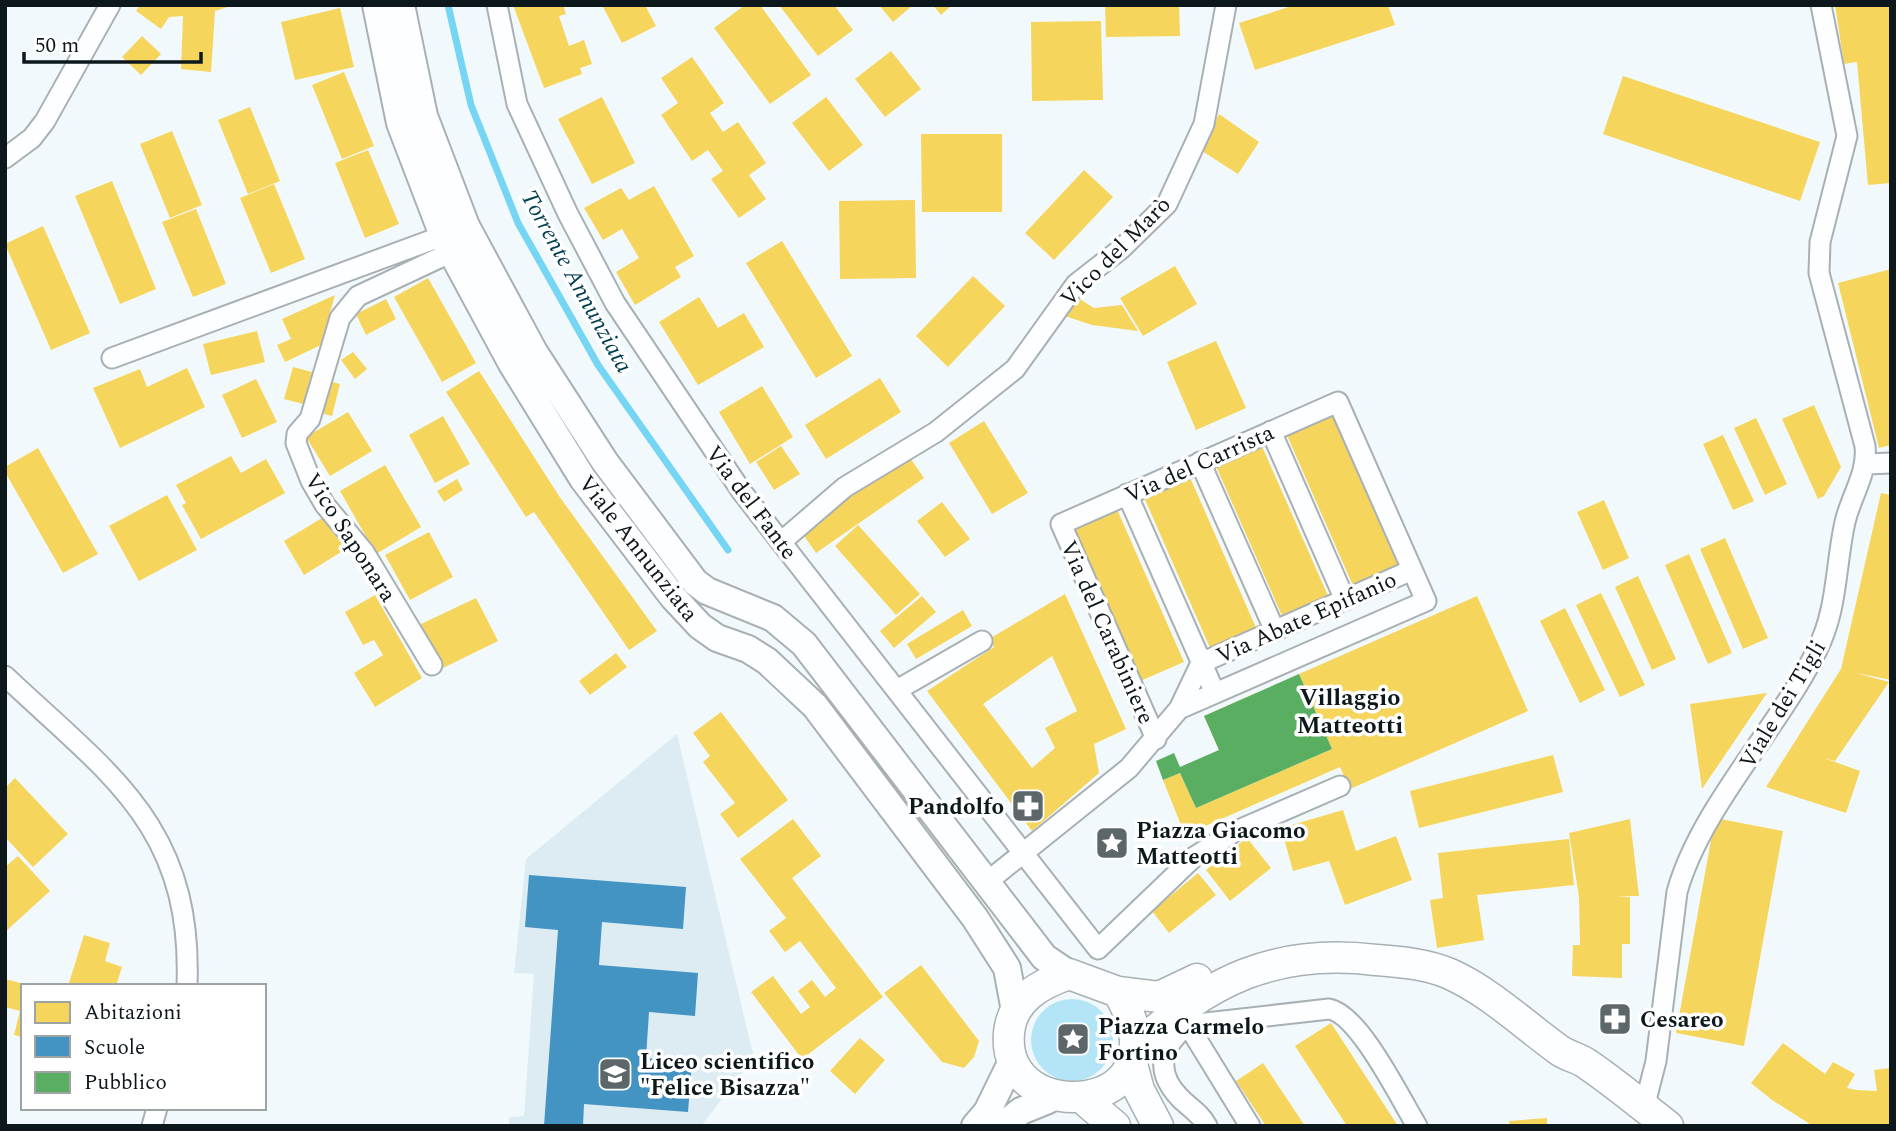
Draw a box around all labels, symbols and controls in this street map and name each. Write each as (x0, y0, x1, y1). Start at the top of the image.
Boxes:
scale bar (24, 21, 201, 65)
text: 50 m (35, 30, 79, 62)
water label: Torrente Annunziata (511, 183, 641, 380)
street label: Vico del Marò (1053, 189, 1180, 316)
street label: Via del Carrista (1119, 416, 1280, 513)
street label: Via del Fante (696, 438, 805, 567)
street label: Vico Saponara (295, 466, 405, 609)
street label: Viale Annunziata (569, 468, 706, 630)
street label: Via del Carabiniere (1050, 535, 1163, 730)
street label: Via Abate Epifanio (1211, 563, 1403, 674)
street label: Viale dei Tigli (1731, 634, 1836, 776)
district label: Villaggio Matteotti (1297, 680, 1403, 744)
pharmacy icon: Pandolfo (1009, 787, 1047, 825)
place label: Pandolfo (908, 790, 1004, 825)
place label: Piazza Giacomo Matteotti (1136, 814, 1306, 875)
place icon: Piazza Giacomo Matteotti (1093, 824, 1131, 862)
legend (21, 984, 266, 1110)
text: Abitazioni (84, 997, 182, 1029)
pharmacy icon: Cesareo (1596, 1000, 1634, 1038)
place label: Cesareo (1640, 1003, 1724, 1038)
place label: Piazza Carmelo Fortino (1098, 1010, 1264, 1071)
place icon: Piazza Carmelo Fortino (1054, 1020, 1092, 1058)
text: Scuole (84, 1032, 145, 1064)
place label: Liceo scientifico "Felice Bisazza" (640, 1045, 814, 1106)
school or university icon: Liceo scientifico "Felice Bisazza" (596, 1055, 634, 1093)
text: Pubblico (84, 1067, 167, 1099)

